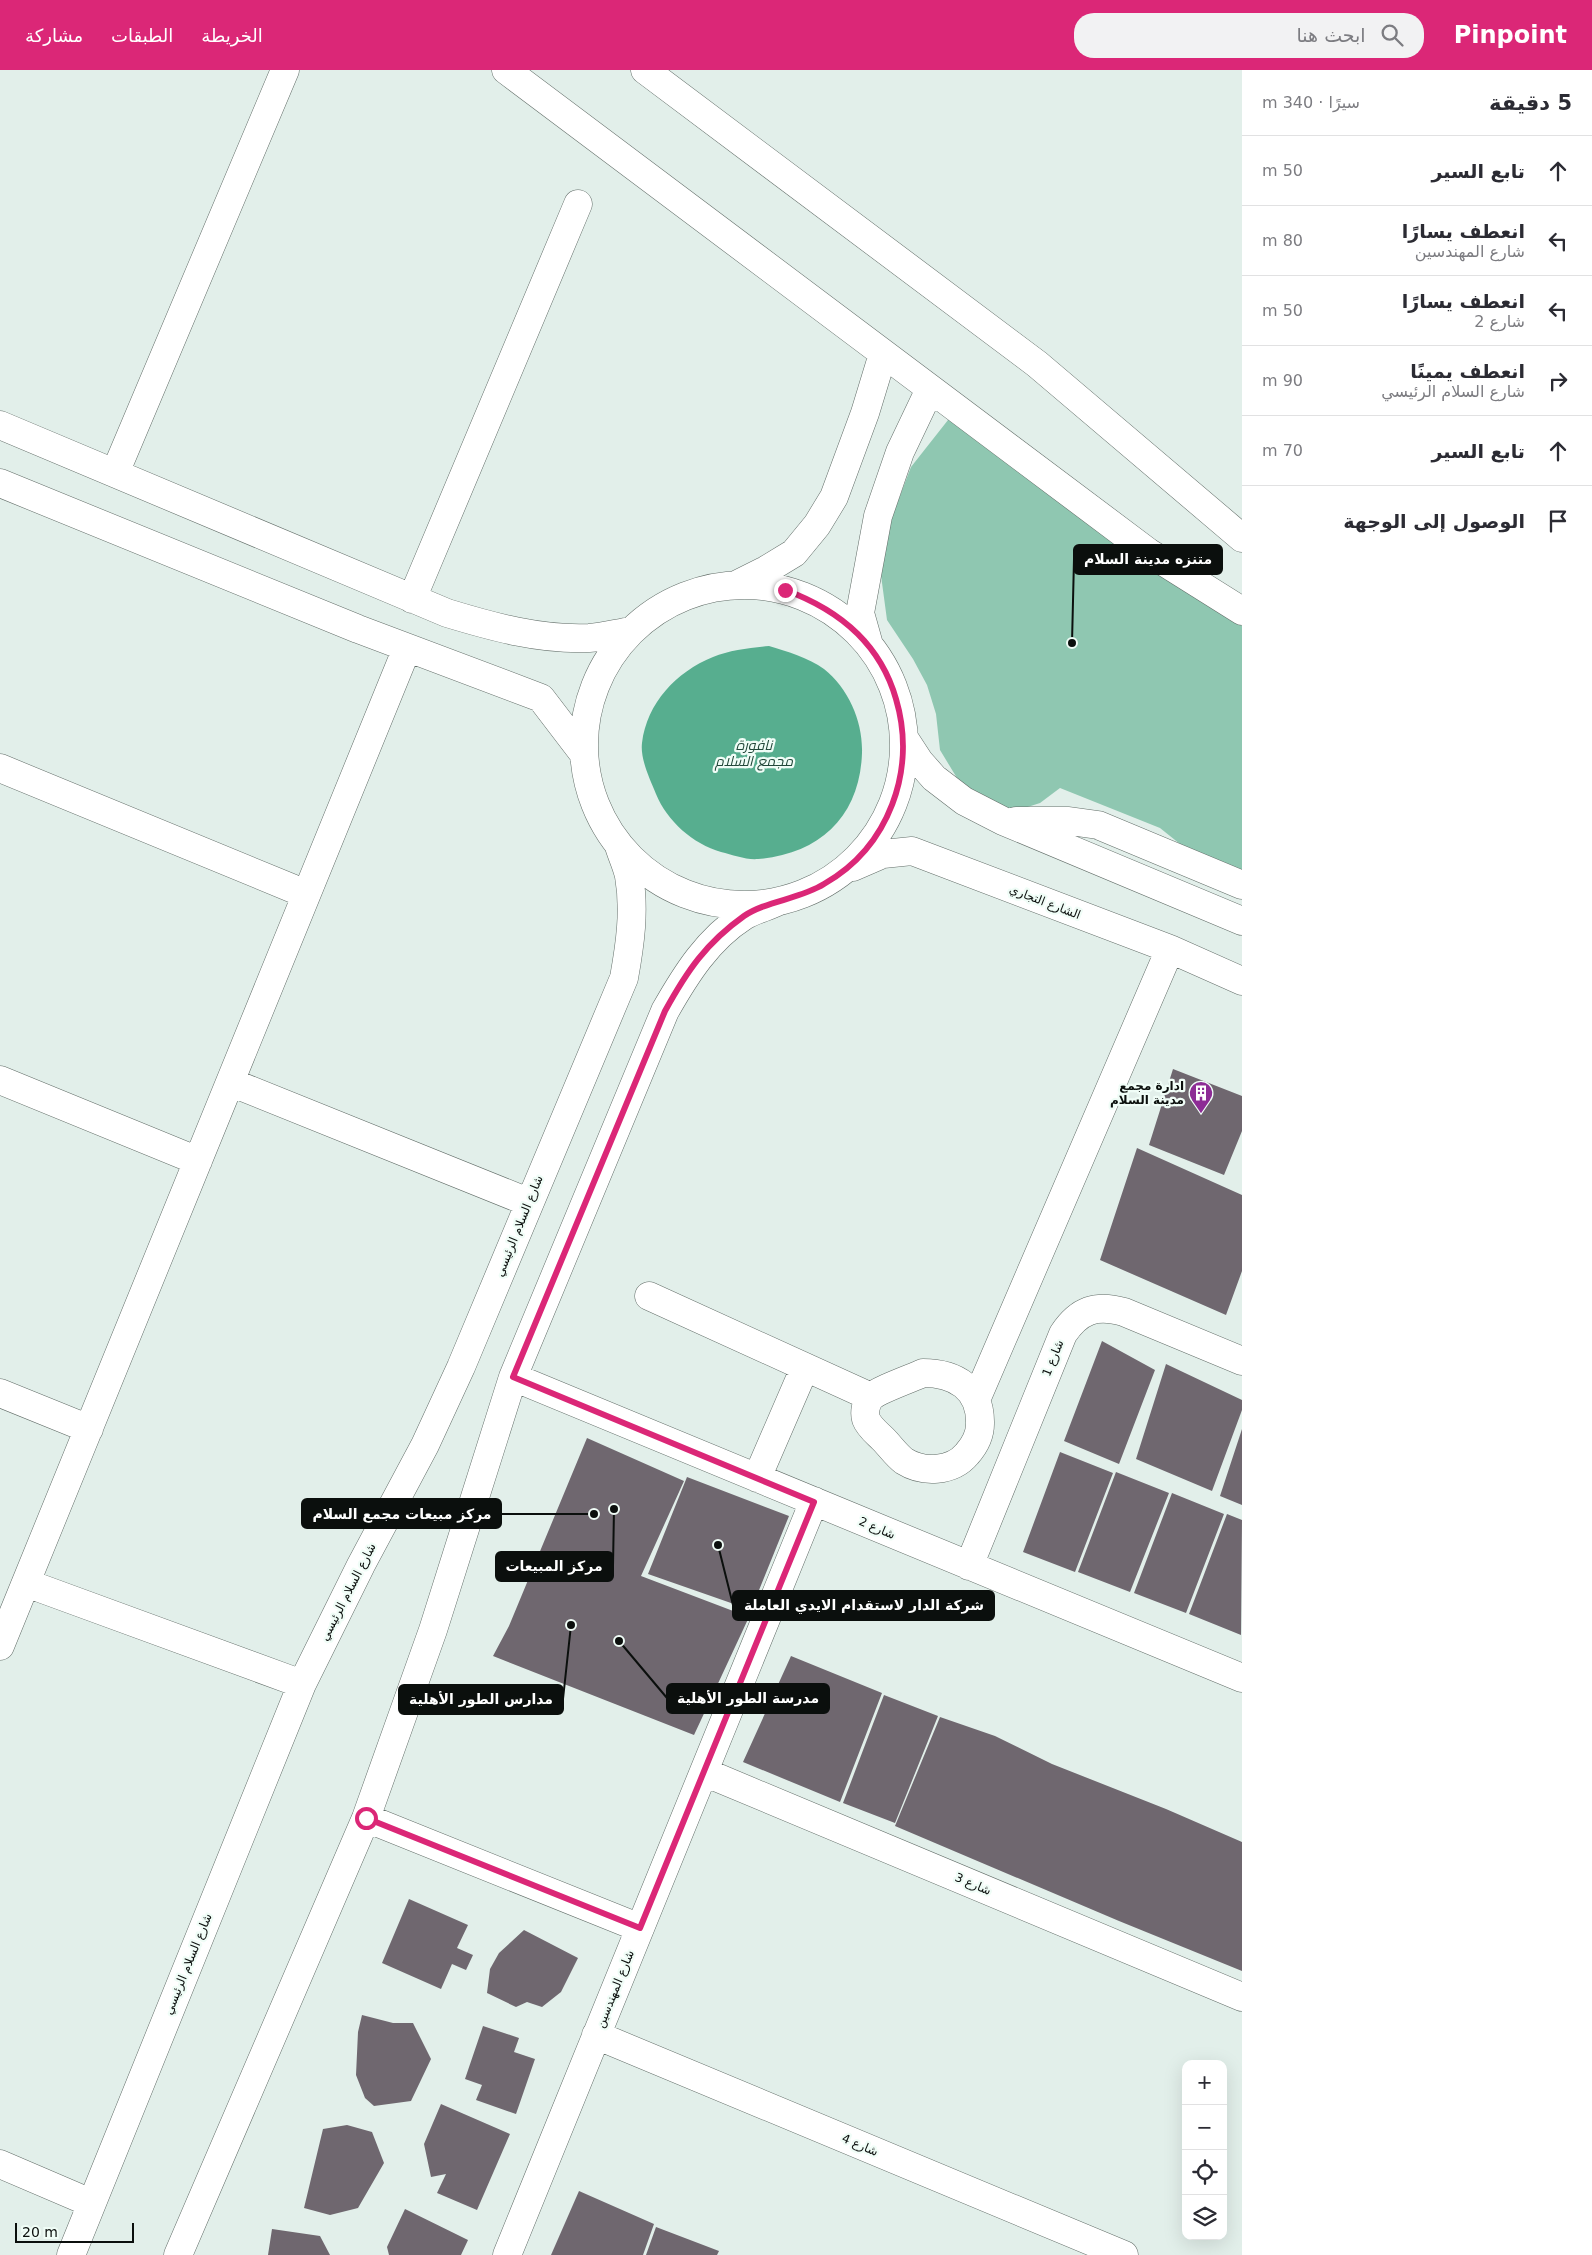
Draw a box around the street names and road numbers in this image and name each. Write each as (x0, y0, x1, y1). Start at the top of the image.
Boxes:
street label: الشارع التجاري (1007, 882, 1083, 923)
street label: شارع السلام الرئيسي (492, 1173, 547, 1279)
street label: شارع 1 (1039, 1338, 1068, 1379)
street label: شارع 2 (856, 1514, 897, 1543)
street label: شارع السلام الرئيسي (317, 1541, 380, 1644)
street label: شارع 3 (952, 1870, 993, 1899)
street label: شارع السلام الرئيسي (161, 1911, 216, 2017)
street label: شارع المهندسين (593, 1948, 638, 2030)
street label: شارع 4 (839, 2131, 880, 2160)

